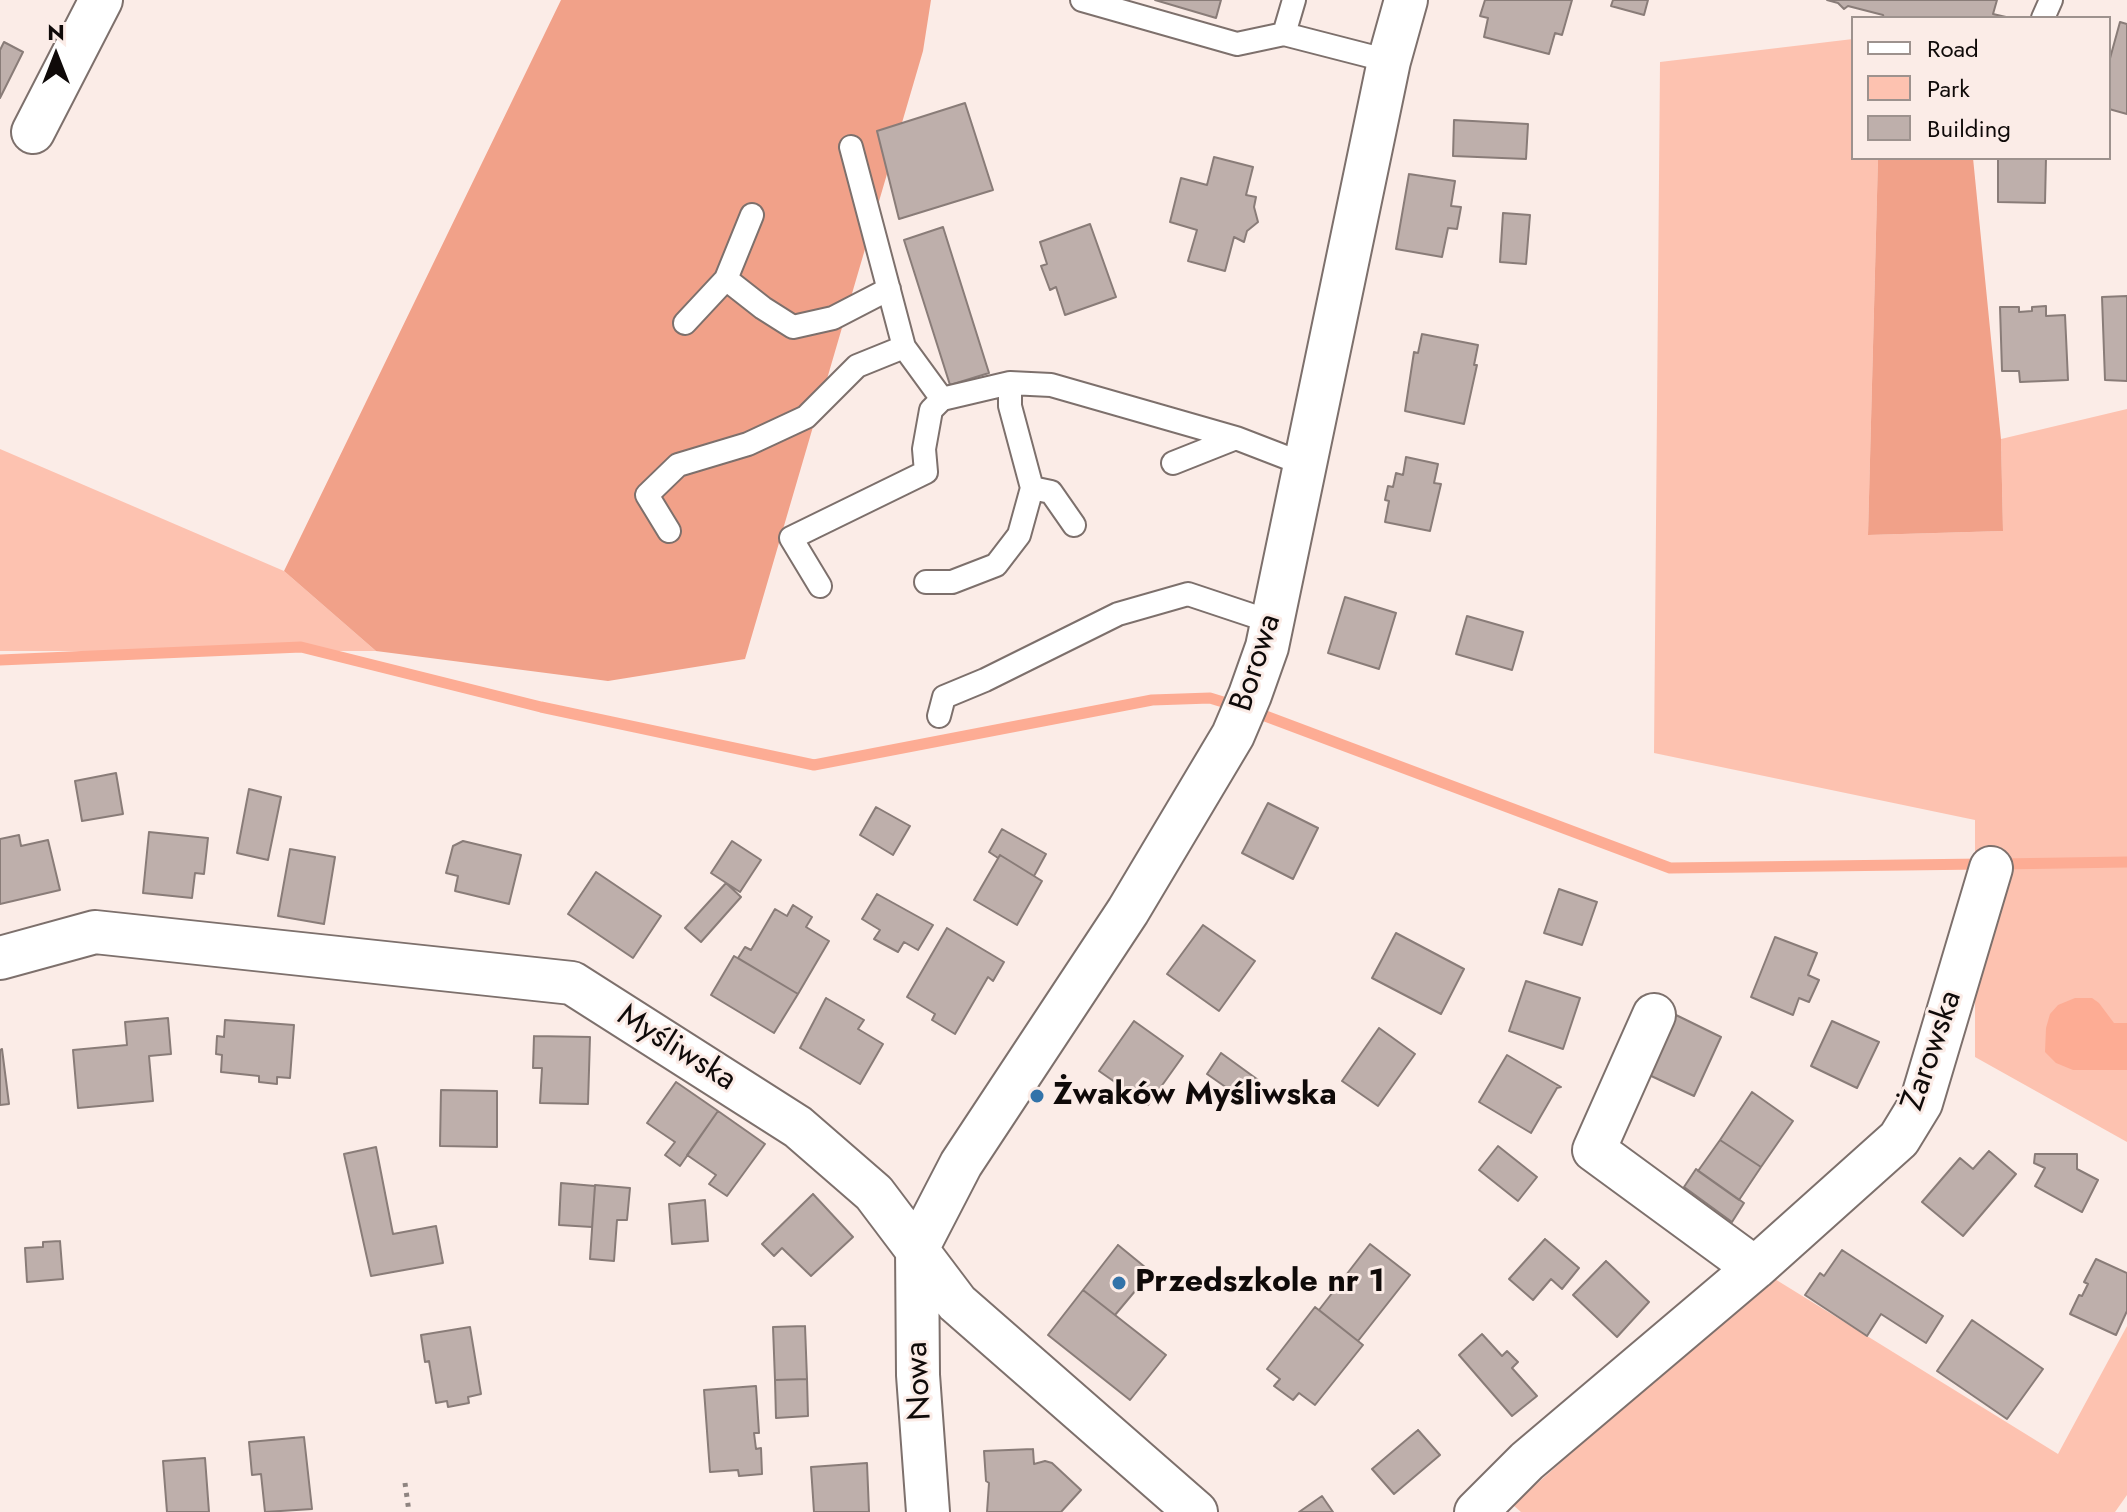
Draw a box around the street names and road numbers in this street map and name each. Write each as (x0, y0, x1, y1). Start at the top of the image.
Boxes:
street label: Borowa (1223, 610, 1291, 716)
street label: Żarowska (1895, 986, 1971, 1116)
street label: Myśliwska (610, 998, 742, 1100)
street label: Nowa (899, 1341, 941, 1421)

